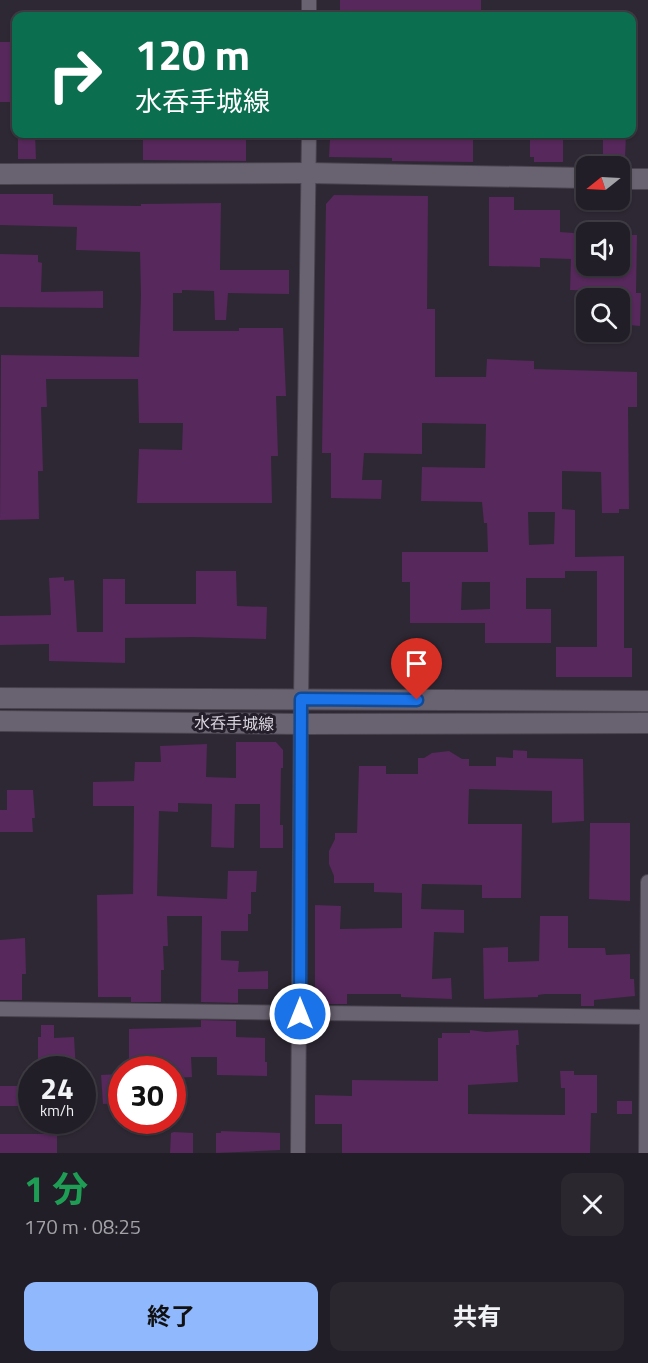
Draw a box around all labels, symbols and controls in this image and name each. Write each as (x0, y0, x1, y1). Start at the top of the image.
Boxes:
text: 120 m (135, 22, 250, 86)
icon: right (36, 36, 114, 114)
text: 水呑手城線 (135, 80, 270, 121)
north arrow (576, 156, 630, 210)
map controls (576, 156, 630, 342)
button: sound (576, 222, 630, 276)
button: search (576, 288, 630, 342)
pin (391, 638, 442, 700)
icon: arrive (400, 647, 433, 680)
street label: 水呑手城線 (194, 710, 274, 736)
position arrow (268, 982, 332, 1046)
speed limit sign: 30 (108, 1056, 186, 1134)
text: 24 (40, 1065, 74, 1111)
text: km/h (40, 1099, 74, 1122)
text: 1 分 (24, 1161, 88, 1216)
button: close (561, 1173, 624, 1236)
text: 170 m · 08:25 (24, 1211, 141, 1242)
button: 終了 (24, 1282, 318, 1351)
button: 共有 (330, 1282, 624, 1351)

